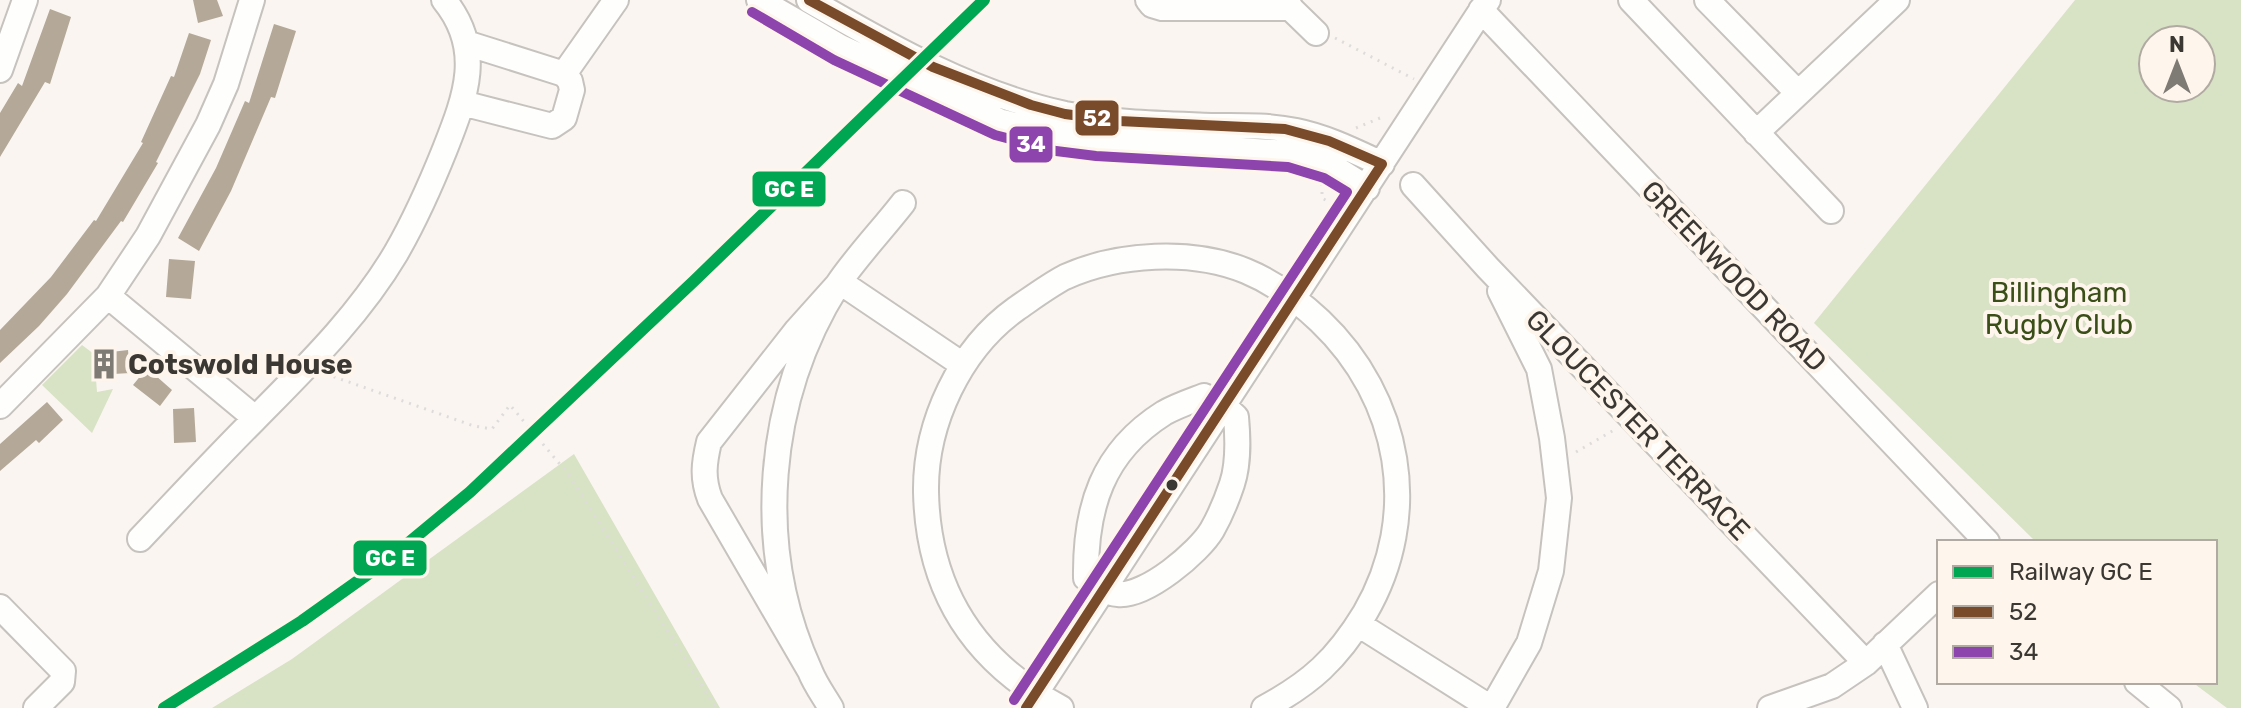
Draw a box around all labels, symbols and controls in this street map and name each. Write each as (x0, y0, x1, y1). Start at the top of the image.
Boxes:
north arrow (2137, 24, 2217, 104)
text: N (2169, 31, 2185, 58)
line badge: 52 (1074, 99, 1120, 137)
text: 52 (1083, 105, 1111, 132)
line badge: 34 (1008, 125, 1054, 164)
text: 34 (1016, 131, 1046, 158)
line badge: GC E (751, 170, 827, 208)
street label: GREENWOOD ROAD (1635, 174, 1833, 378)
text: GC E (764, 176, 814, 203)
park label: Billingham Rugby Club (1985, 276, 2133, 341)
street label: GLOUCESTER TERRACE (1519, 303, 1757, 547)
building icon: Cotswold House (87, 347, 121, 381)
place label: Cotswold House (128, 348, 353, 381)
unlabelled marker (1164, 477, 1180, 493)
line badge: GC E (352, 539, 428, 577)
legend (1937, 540, 2217, 684)
text: GC E (365, 545, 415, 572)
text: Railway GC E (2009, 558, 2153, 586)
text: 52 (2009, 598, 2037, 626)
text: 34 (2009, 638, 2038, 666)

